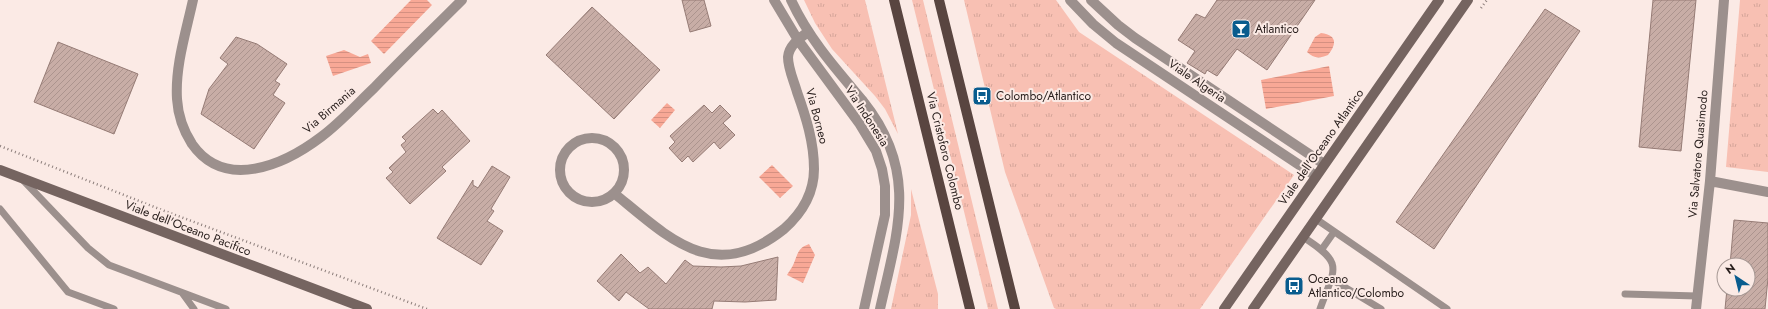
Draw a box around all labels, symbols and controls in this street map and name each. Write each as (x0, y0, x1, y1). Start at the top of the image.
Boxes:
bar icon: Atlantico (1230, 18, 1252, 40)
place label: Atlantico (1255, 20, 1299, 38)
street label: Viale Algeria (1165, 55, 1230, 107)
street label: Via Birmania (299, 82, 359, 138)
street label: Via Indonesia (841, 82, 894, 150)
bus stop icon: Colombo/Atlantico (971, 85, 993, 107)
street label: Viale dell'Oceano Atlantico (1274, 85, 1368, 209)
street label: Via Borneo (801, 86, 833, 146)
place label: Colombo/Atlantico (996, 87, 1092, 105)
street label: Via Salvatore Quasimodo (1683, 89, 1713, 219)
street label: Via Cristoforo Colombo (922, 90, 968, 212)
street label: Viale dell'Oceano Pacifico (122, 196, 254, 261)
north arrow (1716, 257, 1756, 297)
text: N (1722, 260, 1738, 278)
place label: Oceano Atlantico/Colombo (1308, 270, 1405, 302)
bus stop icon: Oceano Atlantico/Colombo (1283, 275, 1305, 297)

